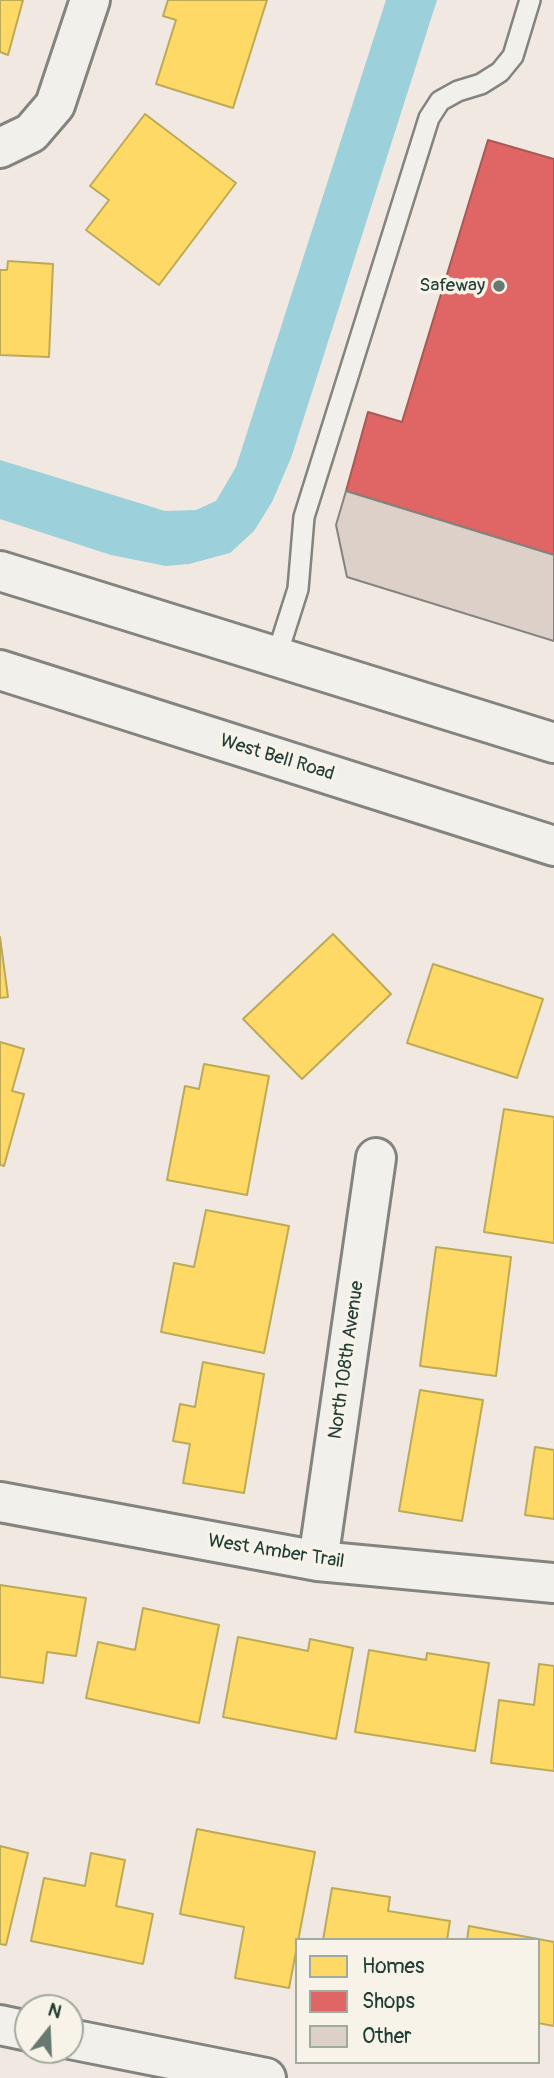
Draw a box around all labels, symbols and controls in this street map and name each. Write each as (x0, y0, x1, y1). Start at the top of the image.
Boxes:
place label: Safeway (419, 275, 485, 297)
marker: Safeway (491, 278, 507, 294)
street label: West Bell Road (217, 730, 337, 786)
street label: North 108th Avenue (325, 1279, 369, 1441)
street label: West Amber Trail (206, 1530, 346, 1574)
legend (295, 1938, 540, 2064)
text: Homes (362, 1953, 424, 1980)
text: Shops (362, 1988, 415, 2015)
north arrow (14, 1994, 84, 2064)
text: N (45, 1998, 65, 2024)
text: Other (362, 2023, 412, 2050)

